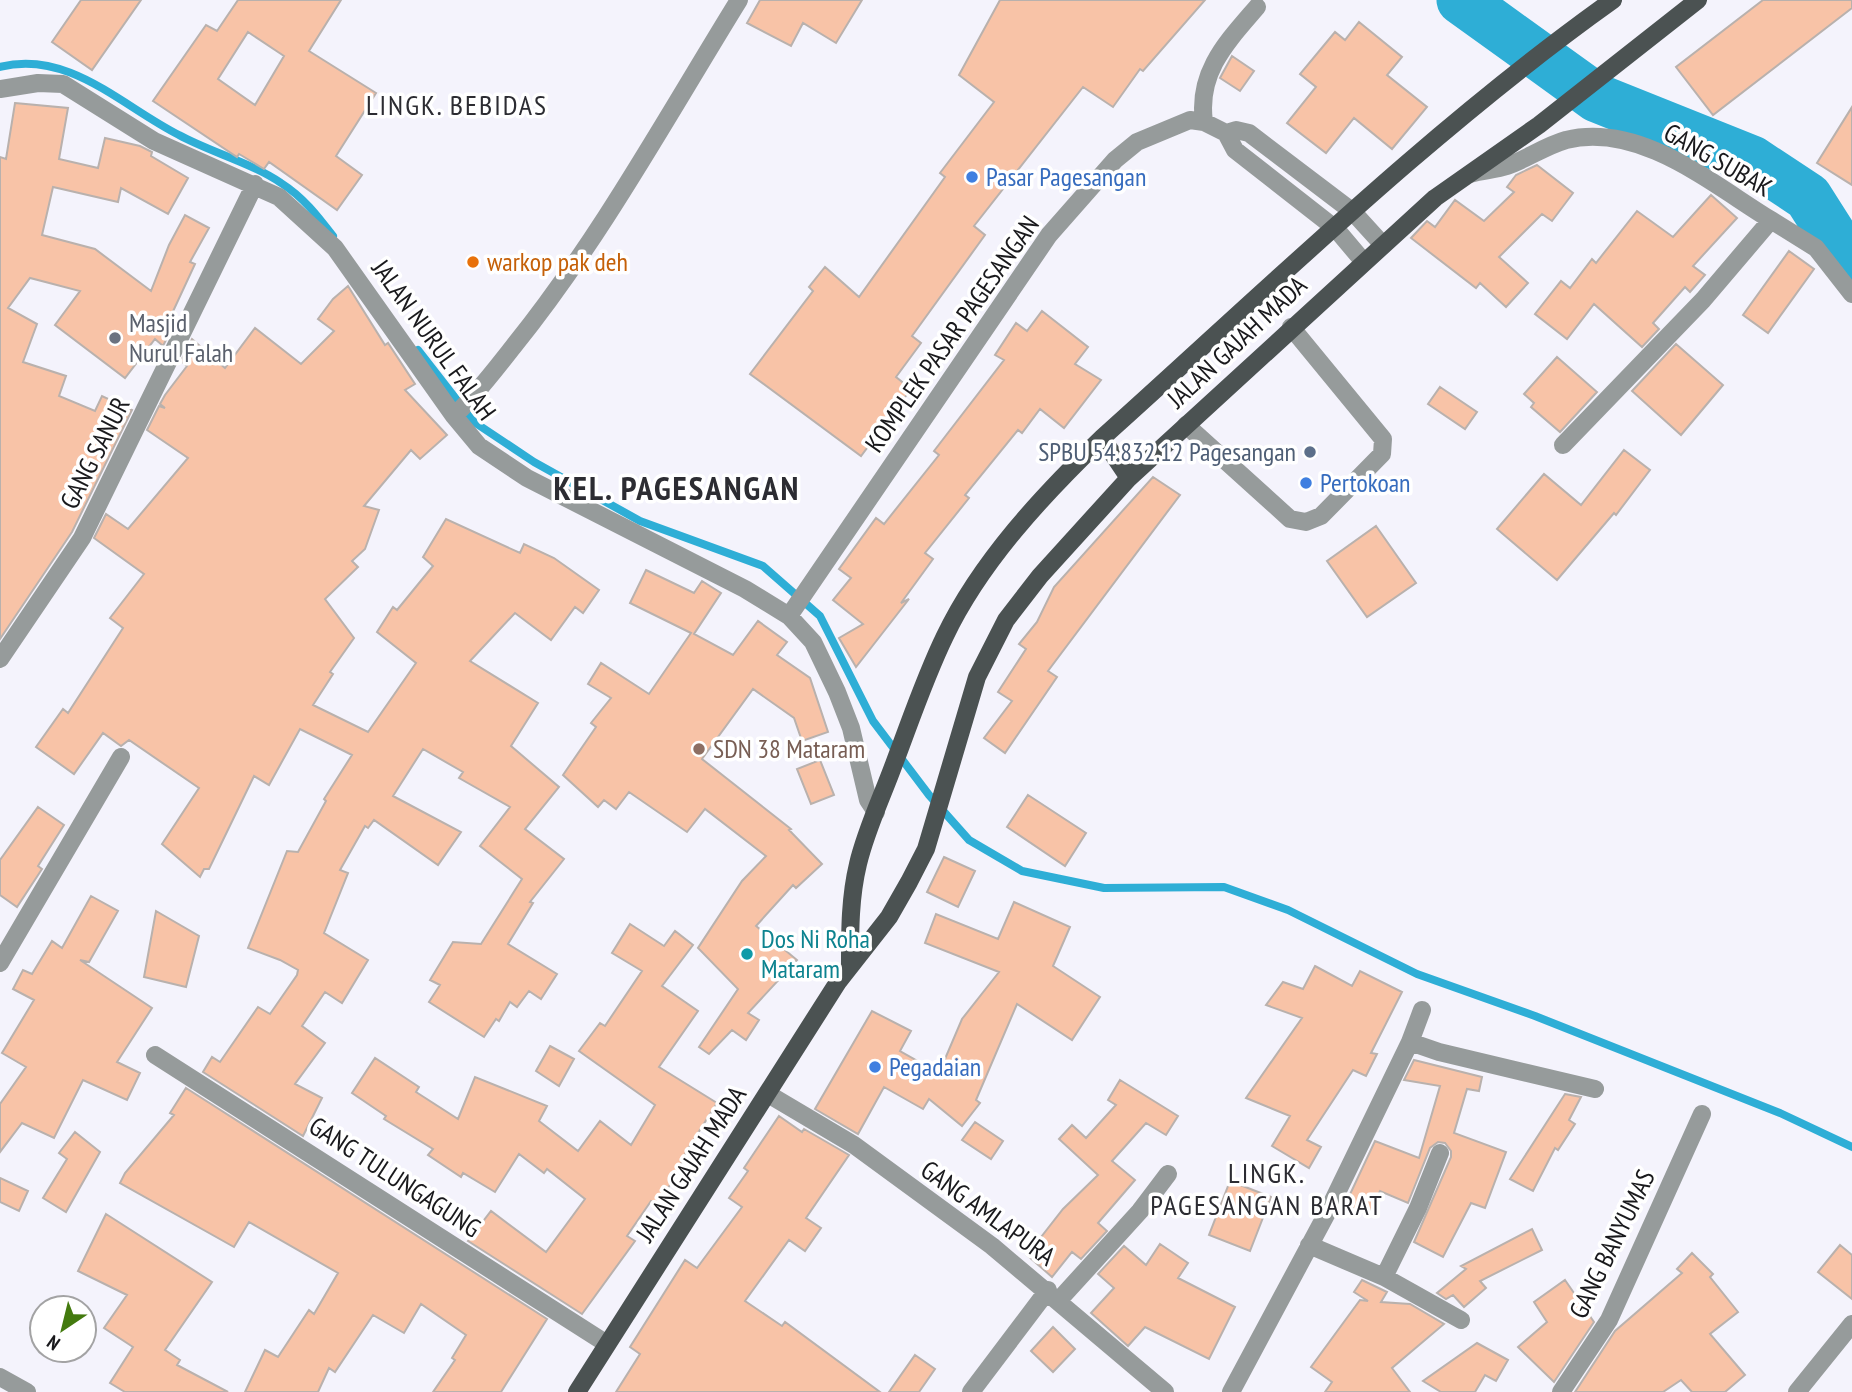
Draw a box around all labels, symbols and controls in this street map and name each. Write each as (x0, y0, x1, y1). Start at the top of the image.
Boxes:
district label: LINGK. BEBIDAS (366, 86, 548, 123)
street label: GANG SUBAK (1658, 115, 1778, 204)
place label: Pasar Pagesangan (986, 160, 1146, 193)
marker: Pasar Pagesangan (964, 169, 980, 185)
street label: KOMPLEK PASAR PAGESANGAN (857, 209, 1046, 458)
place label: warkop pak deh (487, 245, 628, 278)
street label: JALAN NURUL FALAH (364, 252, 504, 426)
marker: warkop pak deh (465, 254, 481, 270)
street label: JALAN GAJAH MADA (1159, 268, 1314, 415)
place label: Masjid Nurul Falah (129, 306, 233, 369)
marker: Masjid Nurul Falah (107, 330, 123, 346)
street label: GANG SANUR (52, 391, 137, 514)
place label: SPBU 54.832.12 Pagesangan (1038, 435, 1296, 468)
marker: SPBU 54.832.12 Pagesangan (1302, 444, 1318, 460)
district label: KEL. PAGESANGAN (554, 466, 800, 509)
place label: Pertokoan (1320, 466, 1411, 499)
marker: Pertokoan (1298, 475, 1314, 491)
place label: SDN 38 Mataram (713, 732, 865, 765)
marker: SDN 38 Mataram (691, 741, 707, 757)
place label: Dos Ni Roha Mataram (761, 922, 870, 985)
marker: Dos Ni Roha Mataram (739, 946, 755, 962)
place label: Pegadaian (889, 1050, 981, 1083)
marker: Pegadaian (867, 1059, 883, 1075)
street label: JALAN GAJAH MADA (628, 1079, 753, 1248)
street label: GANG TULUNGAGUNG (303, 1109, 487, 1244)
street label: GANG AMLAPURA (915, 1153, 1063, 1273)
district label: LINGK. PAGESANGAN BARAT (1150, 1154, 1384, 1223)
street label: GANG BANYUMAS (1561, 1164, 1662, 1323)
north arrow (28, 1294, 98, 1364)
text: N (42, 1330, 64, 1356)

